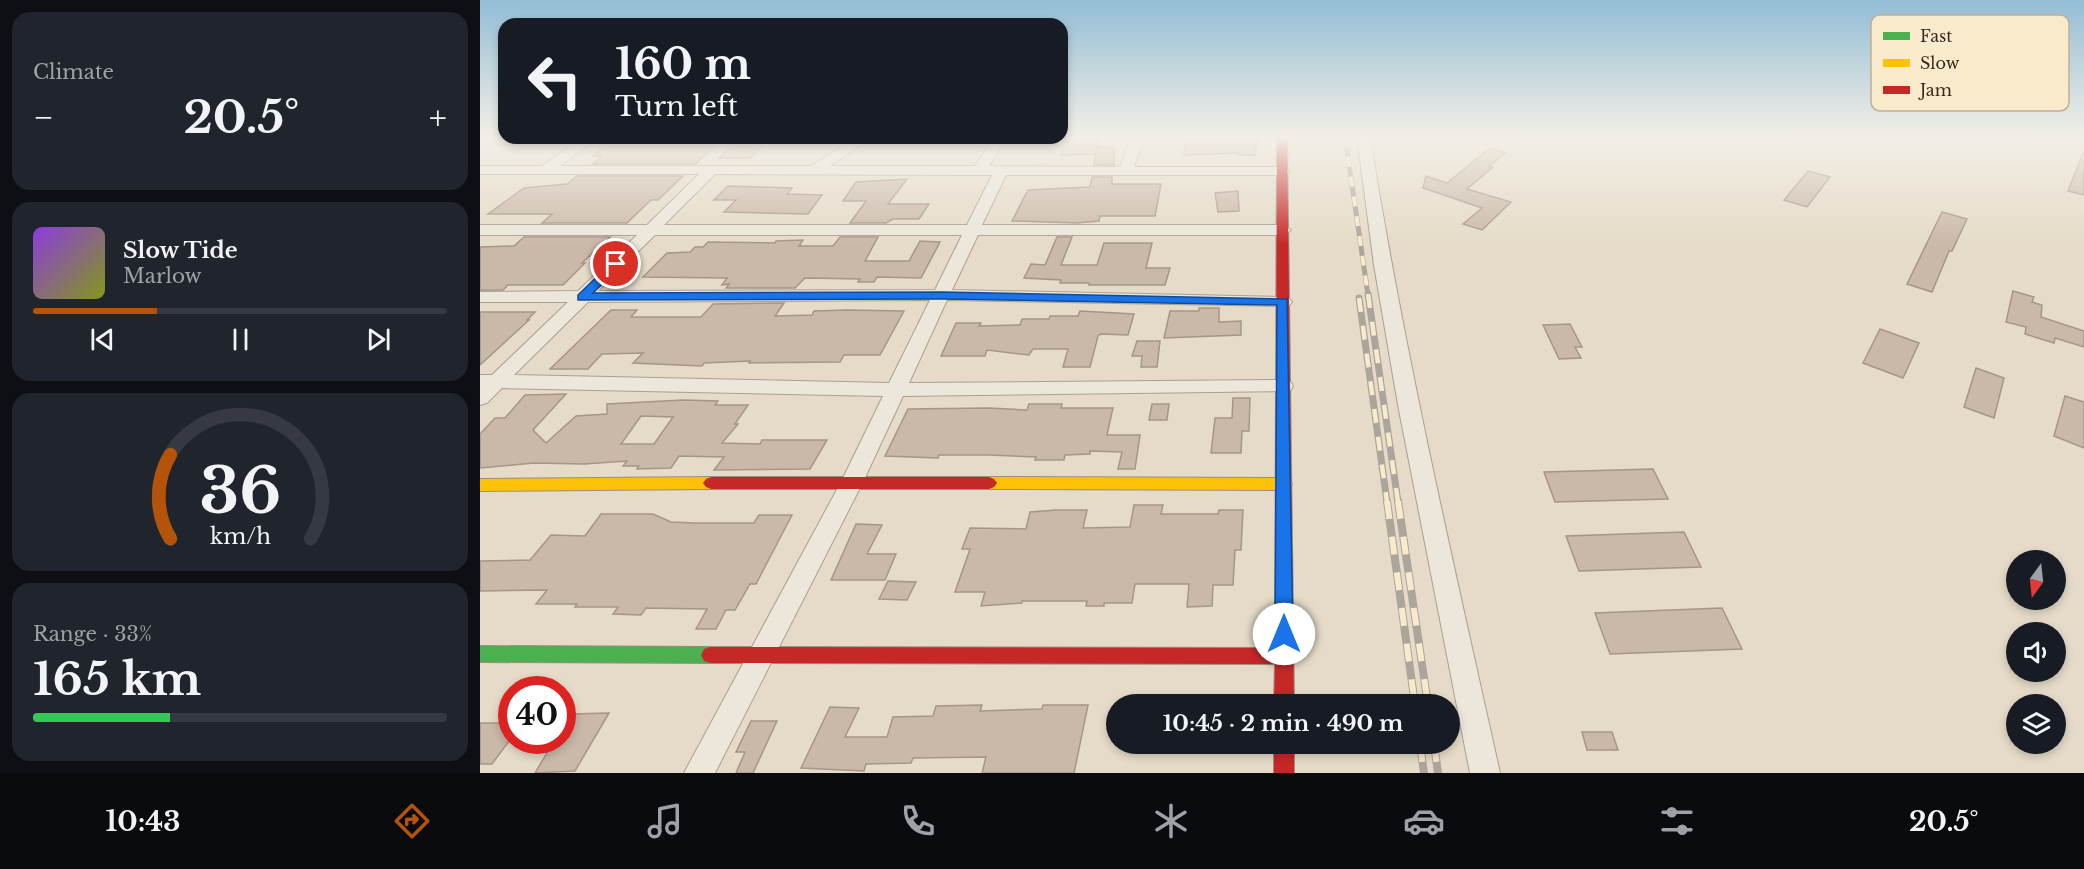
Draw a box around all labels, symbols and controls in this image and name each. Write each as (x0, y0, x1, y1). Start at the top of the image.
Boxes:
legend (1871, 15, 2069, 111)
text: Fast (1920, 26, 1952, 46)
text: 160 m (615, 38, 751, 90)
icon: left (516, 42, 594, 120)
text: Slow (1920, 53, 1960, 73)
text: Climate (33, 60, 114, 84)
text: Jam (1918, 80, 1952, 100)
text: 20.5° (183, 89, 299, 145)
text: Turn left (615, 90, 738, 123)
text: − (33, 97, 54, 138)
text: + (429, 97, 447, 138)
text: Slow Tide (123, 237, 238, 264)
pin (590, 238, 641, 289)
icon: arrive (599, 247, 632, 280)
text: Marlow (123, 264, 202, 288)
icon: previous (86, 323, 119, 356)
icon: pause (224, 323, 257, 356)
icon: next (362, 323, 395, 356)
text: 36 (199, 452, 281, 530)
text: km/h (210, 523, 271, 550)
north arrow (2006, 550, 2066, 610)
map controls (2006, 550, 2066, 754)
position arrow (1252, 602, 1316, 666)
text: Range · 33% (33, 622, 152, 646)
button: sound (2006, 622, 2066, 682)
text: 165 km (33, 651, 201, 707)
speed limit sign: 40 (498, 676, 576, 754)
button: layers (2006, 694, 2066, 754)
text: 10:45 · 2 min · 490 m (1163, 710, 1403, 737)
icon: directions (391, 800, 433, 842)
icon: music (644, 800, 686, 842)
icon: phone (897, 800, 939, 842)
icon: climate (1150, 800, 1192, 842)
icon: car (1403, 800, 1445, 842)
icon: filters (1656, 800, 1698, 842)
text: 10:43 (105, 805, 180, 838)
text: 20.5° (1909, 805, 1979, 838)

